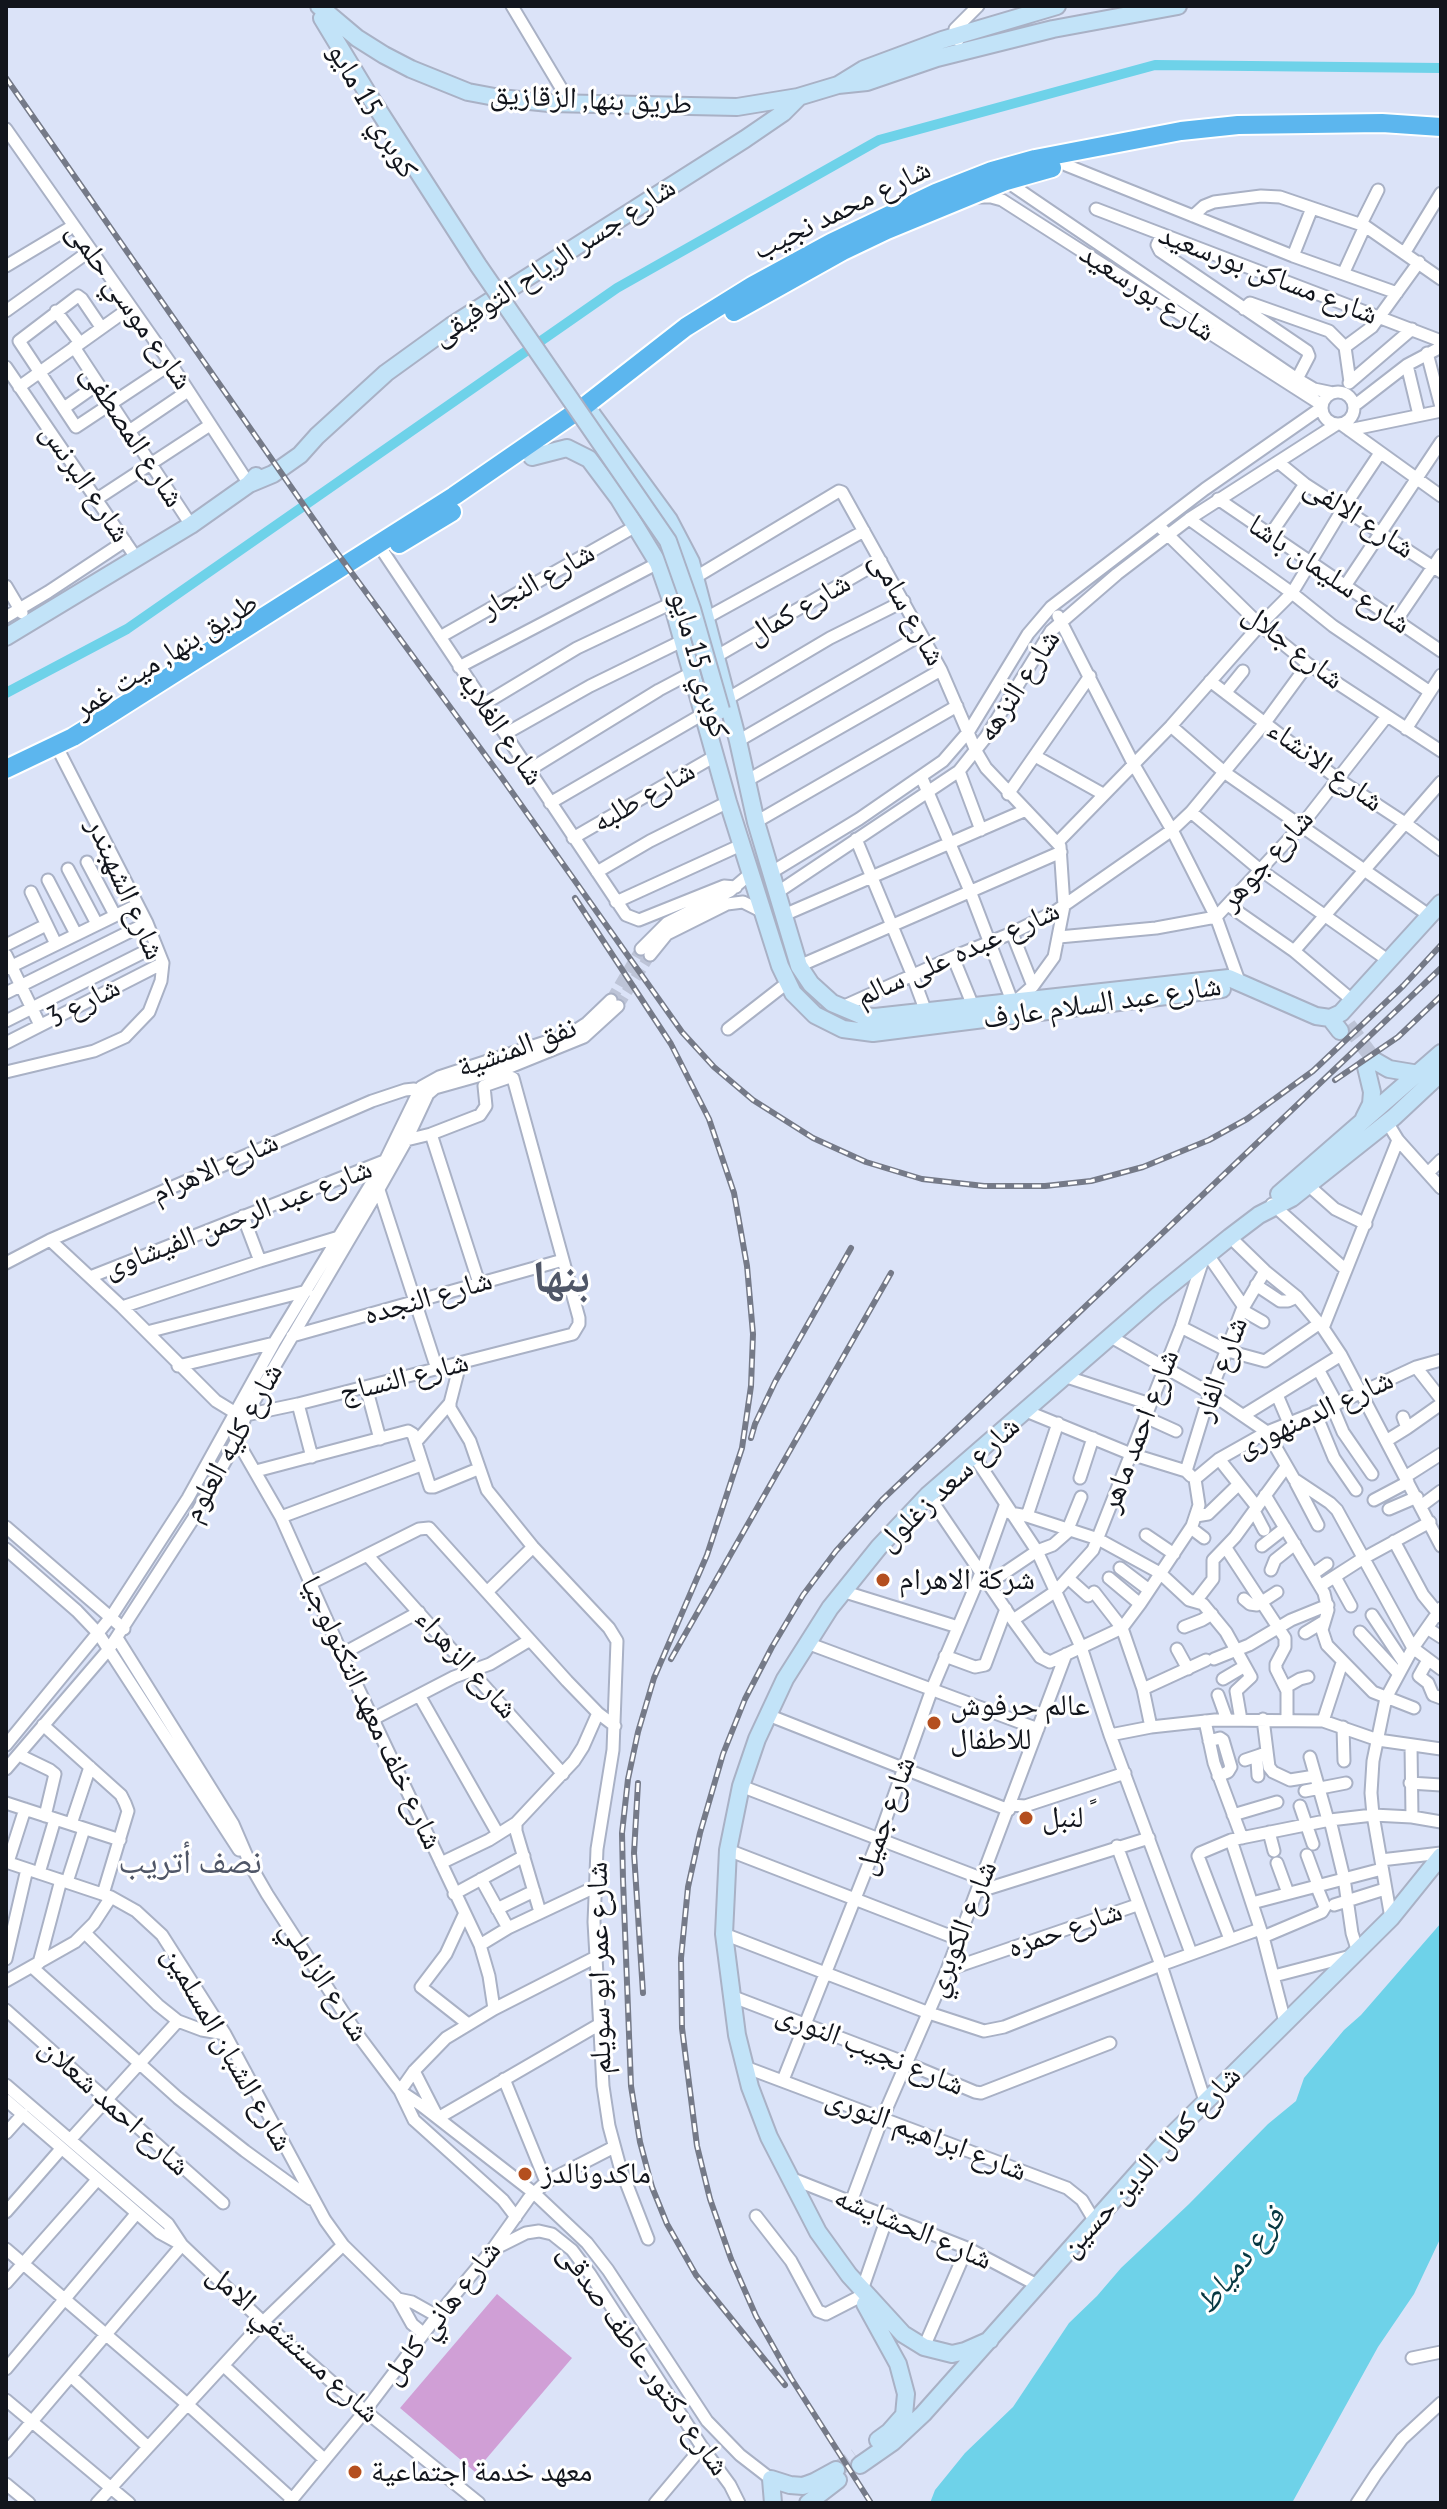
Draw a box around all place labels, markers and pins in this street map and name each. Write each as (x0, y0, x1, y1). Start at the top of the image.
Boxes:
place label: شركة الاهرام (899, 1562, 1035, 1598)
marker: شركة الاهرام (874, 1571, 892, 1589)
place label: عالم حرفوش للاطفال (950, 1688, 1090, 1758)
marker: عالم حرفوش للاطفال (925, 1714, 943, 1732)
place label: لنبل ً (1042, 1800, 1090, 1836)
marker: لنبل ً (1017, 1809, 1035, 1827)
place label: ماكدونالدز (541, 2156, 651, 2192)
marker: ماكدونالدز (516, 2165, 534, 2183)
place label: معهد خدمة اجتماعية (371, 2454, 593, 2490)
marker: معهد خدمة اجتماعية (346, 2463, 364, 2481)

